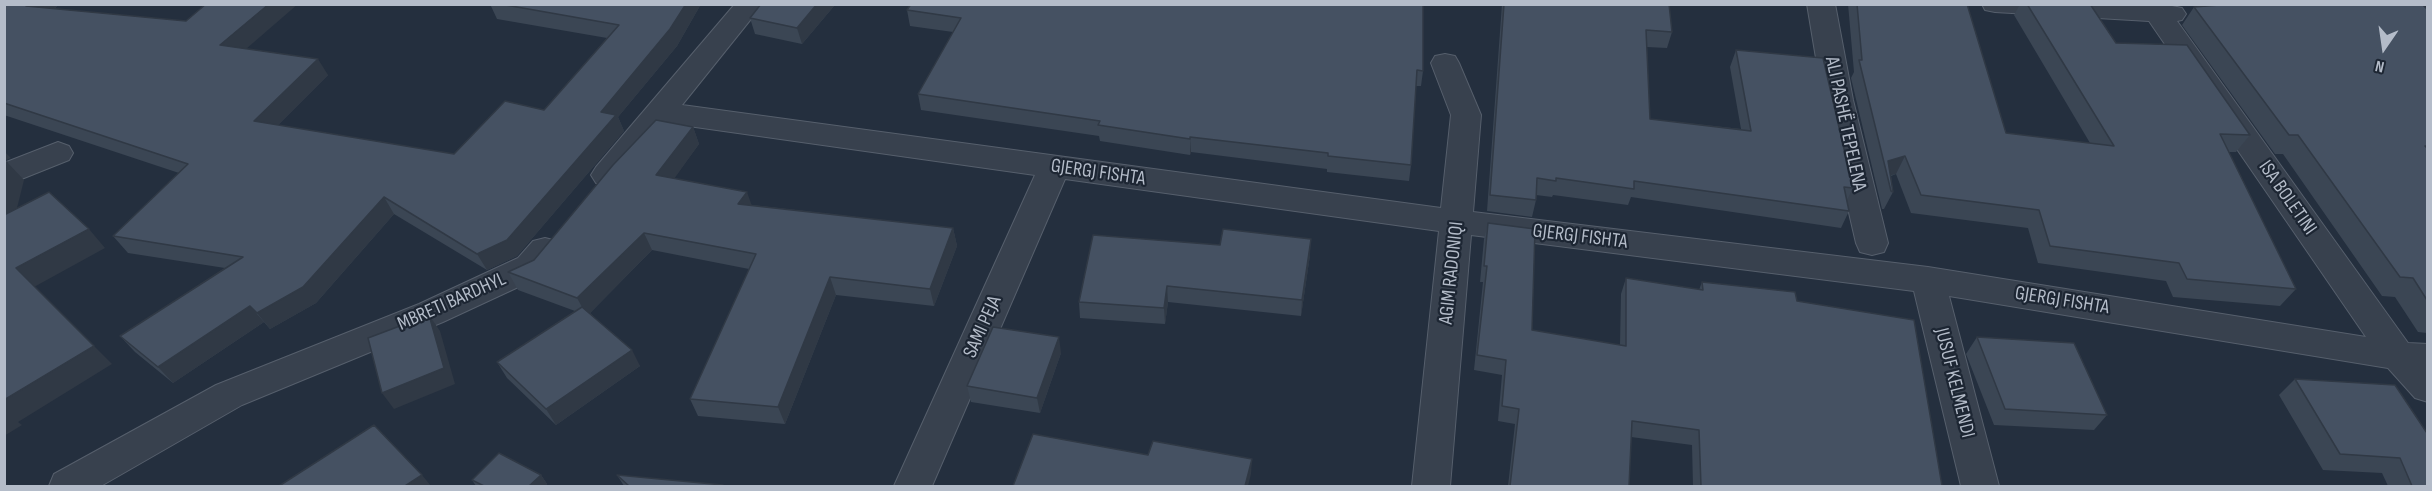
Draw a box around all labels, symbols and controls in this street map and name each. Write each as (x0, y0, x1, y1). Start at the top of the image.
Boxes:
north arrow (2354, 18, 2414, 78)
street label: ALI PASHË TEPELENA (1819, 54, 1871, 194)
text: N (2374, 56, 2386, 76)
street label: GJERGJ FISHTA (1049, 154, 1147, 192)
street label: ISA BOLETINI (2253, 156, 2321, 240)
street label: GJERGJ FISHTA (1531, 219, 1629, 255)
street label: AGIM RADONIQI (1435, 221, 1469, 325)
street label: MBRETI BARDHYL (394, 267, 510, 337)
street label: GJERGJ FISHTA (2013, 282, 2111, 320)
street label: SAMI PEJA (959, 292, 1007, 362)
street label: JUSUF KELMENDI (1929, 326, 1979, 440)

